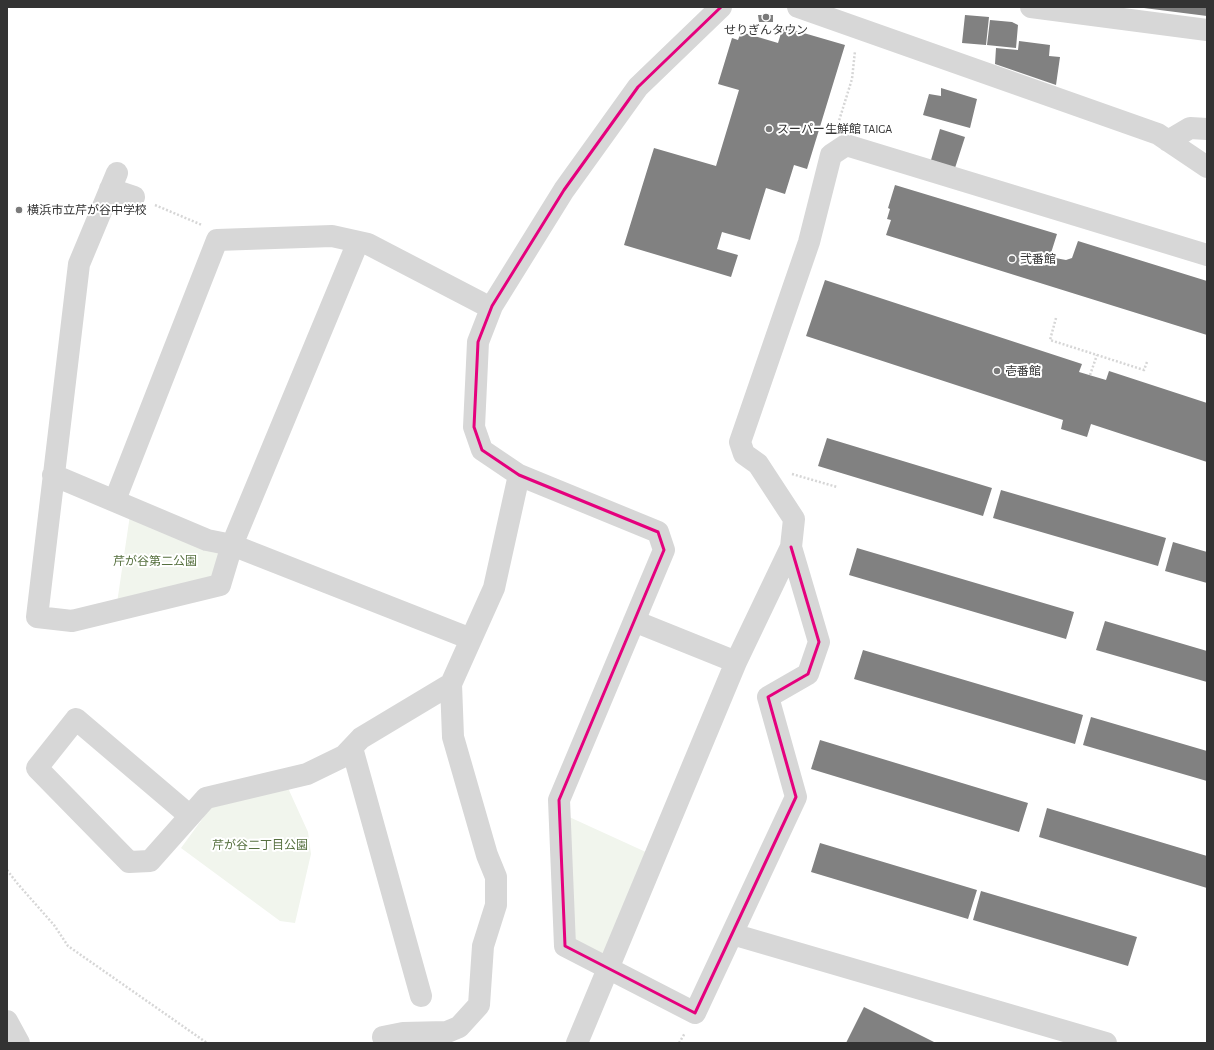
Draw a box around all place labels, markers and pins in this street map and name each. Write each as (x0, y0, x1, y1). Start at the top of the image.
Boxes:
marker: せりぎんタウン (761, 12, 771, 22)
place label: せりぎんタウン (724, 23, 808, 37)
place label: スーパー生鮮館 TAIGA (777, 122, 892, 136)
marker: スーパー生鮮館 TAIGA (764, 124, 774, 134)
place label: 横浜市立芹が谷中学校 (27, 203, 147, 217)
marker: 横浜市立芹が谷中学校 (14, 205, 24, 215)
place label: 弐番館 (1020, 252, 1056, 266)
marker: 弐番館 (1007, 254, 1017, 264)
place label: 壱番館 (1005, 364, 1041, 378)
marker: 壱番館 (992, 366, 1002, 376)

